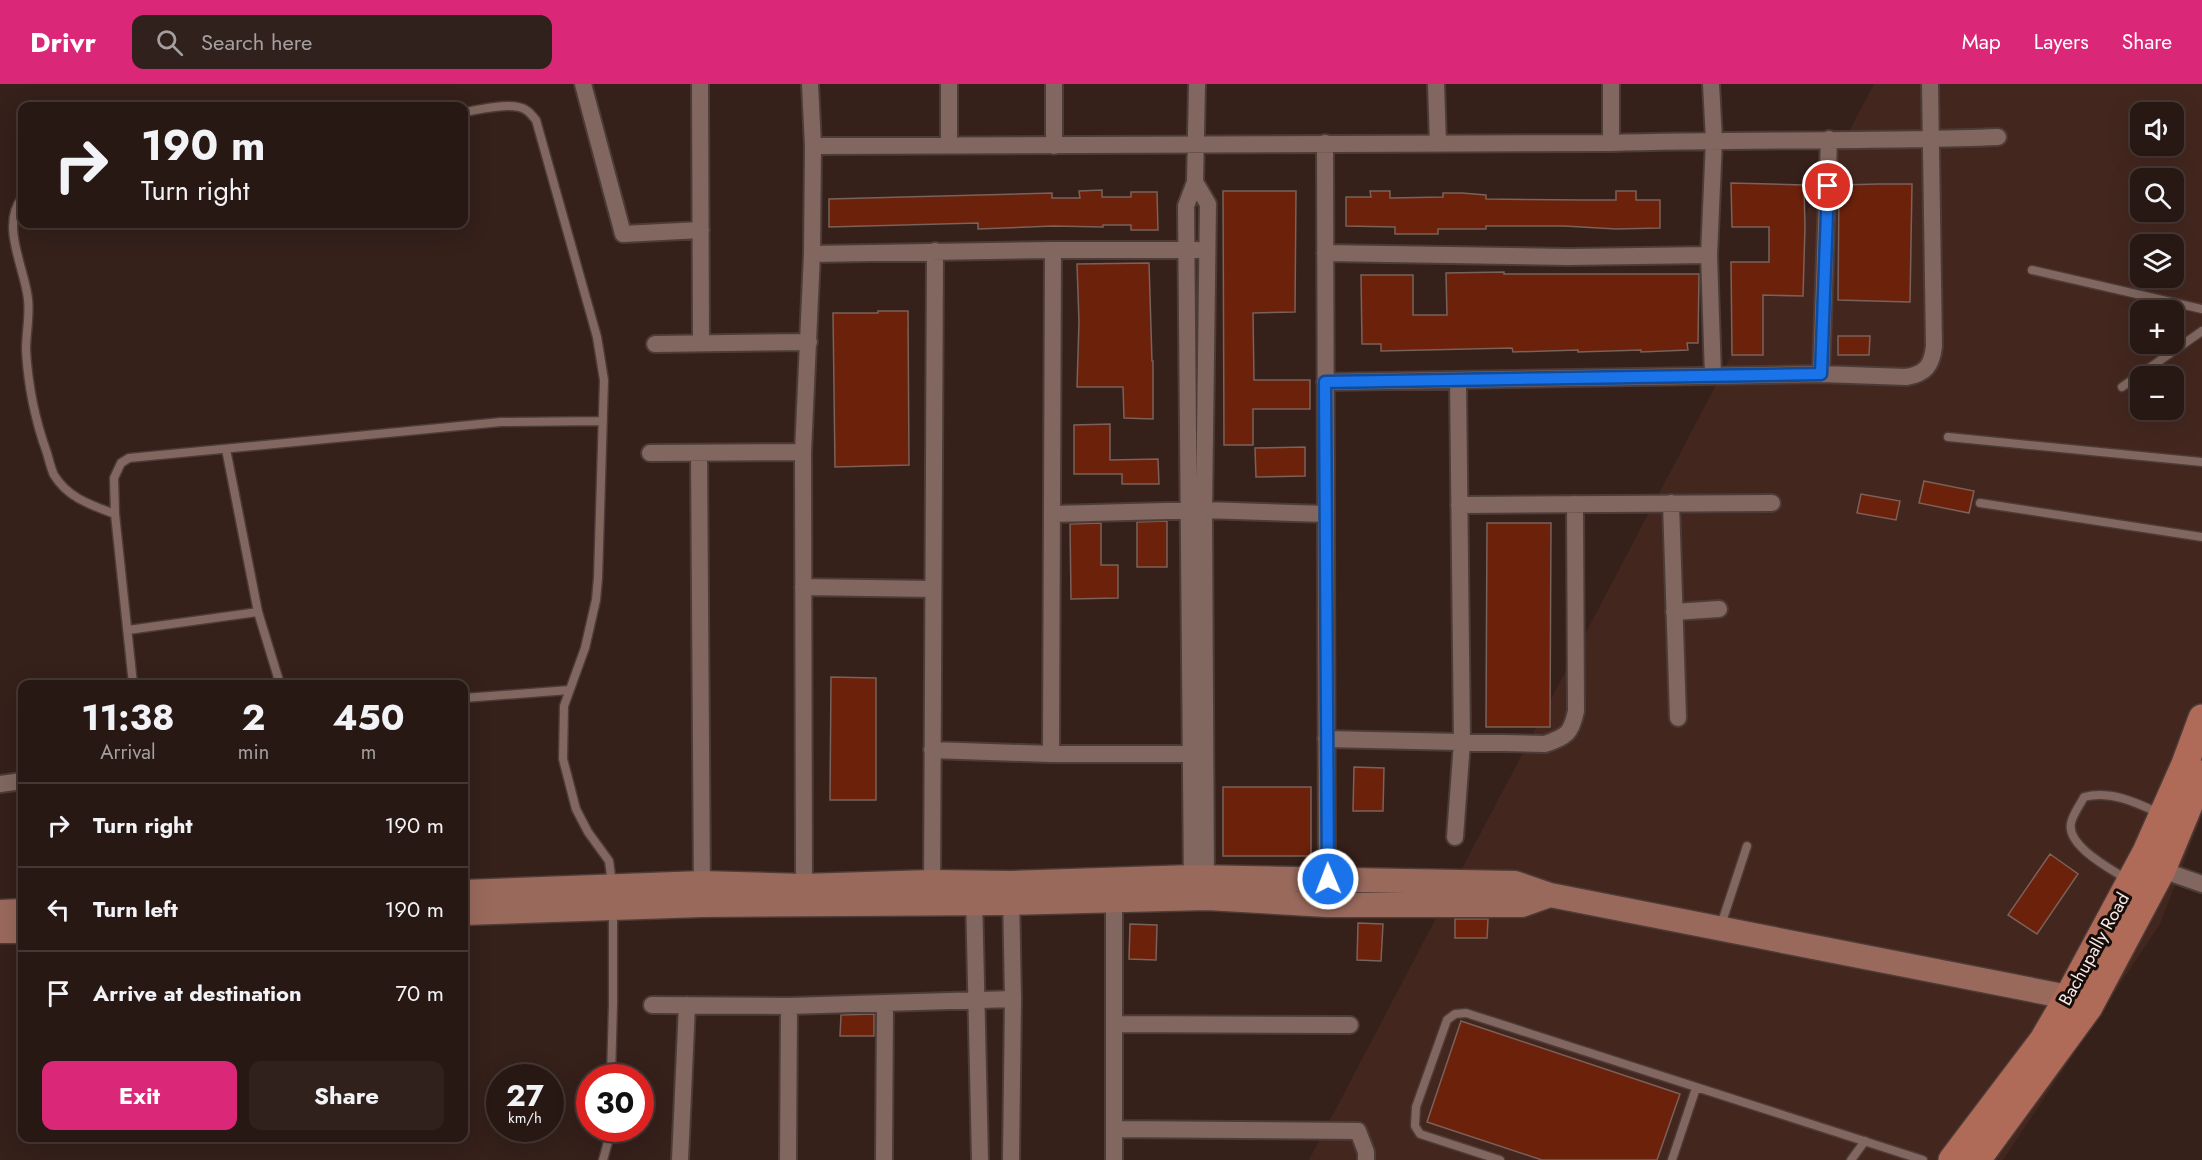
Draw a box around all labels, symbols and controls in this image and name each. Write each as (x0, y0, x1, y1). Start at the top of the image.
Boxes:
search box (132, 15, 552, 69)
text: Drivr (30, 22, 96, 63)
icon: search (153, 26, 186, 59)
text: Search here (201, 26, 312, 58)
text: Map (1962, 27, 2001, 57)
text: Layers (2034, 27, 2089, 57)
text: Share (2122, 27, 2172, 57)
map controls (2130, 102, 2184, 420)
button: sound (2130, 102, 2184, 156)
text: 190 m (141, 115, 265, 176)
icon: right (42, 126, 120, 204)
pin (1802, 160, 1853, 211)
button: search (2130, 168, 2184, 222)
icon: arrive (1811, 169, 1844, 202)
text: Turn right (141, 171, 249, 210)
button: layers (2130, 234, 2184, 288)
button: + (2130, 300, 2184, 354)
button: − (2130, 366, 2184, 420)
text: 11:38 (81, 691, 175, 743)
text: 2 (242, 691, 265, 743)
text: 450 (332, 691, 405, 743)
text: Arrival (100, 738, 155, 767)
text: min (238, 738, 269, 767)
text: m (361, 738, 376, 767)
icon: right (42, 809, 75, 842)
text: Turn right (93, 809, 193, 841)
text: 190 m (384, 809, 444, 841)
position arrow (1296, 847, 1360, 911)
street label: Bachupally Road (2052, 888, 2136, 1010)
icon: left (42, 893, 75, 926)
text: Turn left (93, 893, 178, 925)
text: 190 m (384, 893, 444, 925)
icon: arrive (42, 977, 75, 1010)
text: Arrive at destination (93, 977, 302, 1009)
text: 70 m (395, 977, 444, 1009)
button: Exit (42, 1061, 237, 1130)
button: Share (249, 1061, 444, 1130)
speed limit sign: 30 (576, 1064, 654, 1142)
text: 27 (506, 1074, 544, 1117)
text: km/h (508, 1107, 542, 1129)

